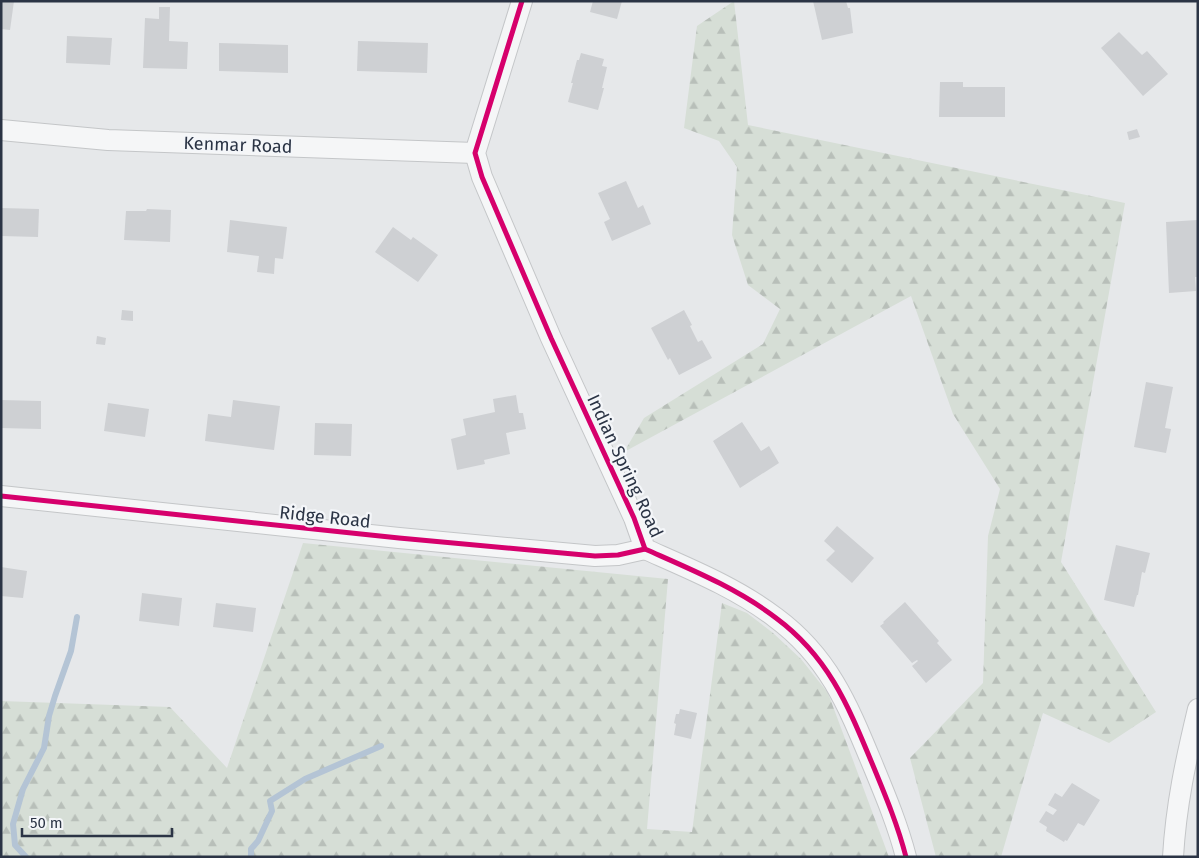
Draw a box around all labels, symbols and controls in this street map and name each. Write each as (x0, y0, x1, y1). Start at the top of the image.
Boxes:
street label: Kenmar Road (183, 132, 293, 158)
street label: Indian Spring Road (582, 391, 668, 541)
street label: Ridge Road (278, 501, 372, 533)
scale bar (22, 806, 172, 838)
text: 50 m (30, 814, 63, 832)

